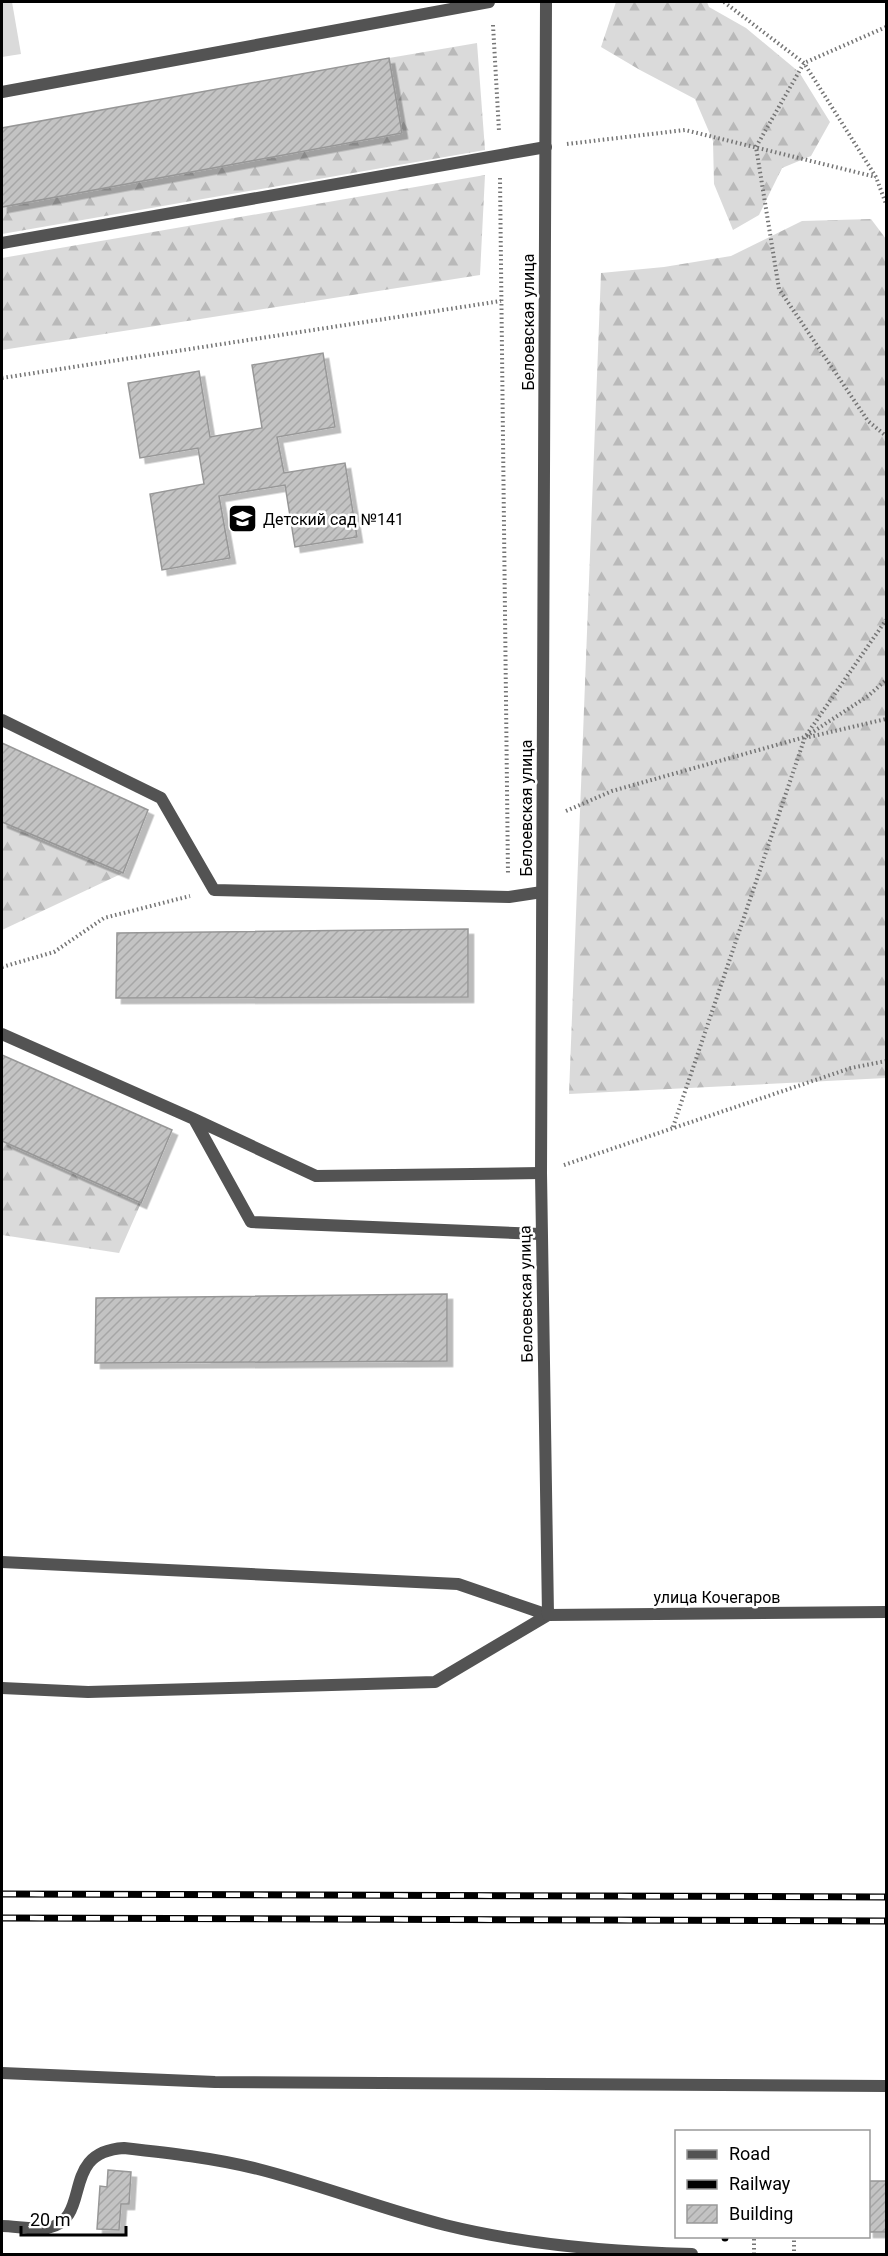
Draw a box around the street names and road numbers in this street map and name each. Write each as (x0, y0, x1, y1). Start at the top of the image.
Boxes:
street label: Белоевская улица (519, 254, 538, 390)
street label: Белоевская улица (517, 740, 536, 876)
street label: Белоевская улица (515, 1225, 537, 1363)
street label: улица Кочегаров (654, 1588, 780, 1607)

